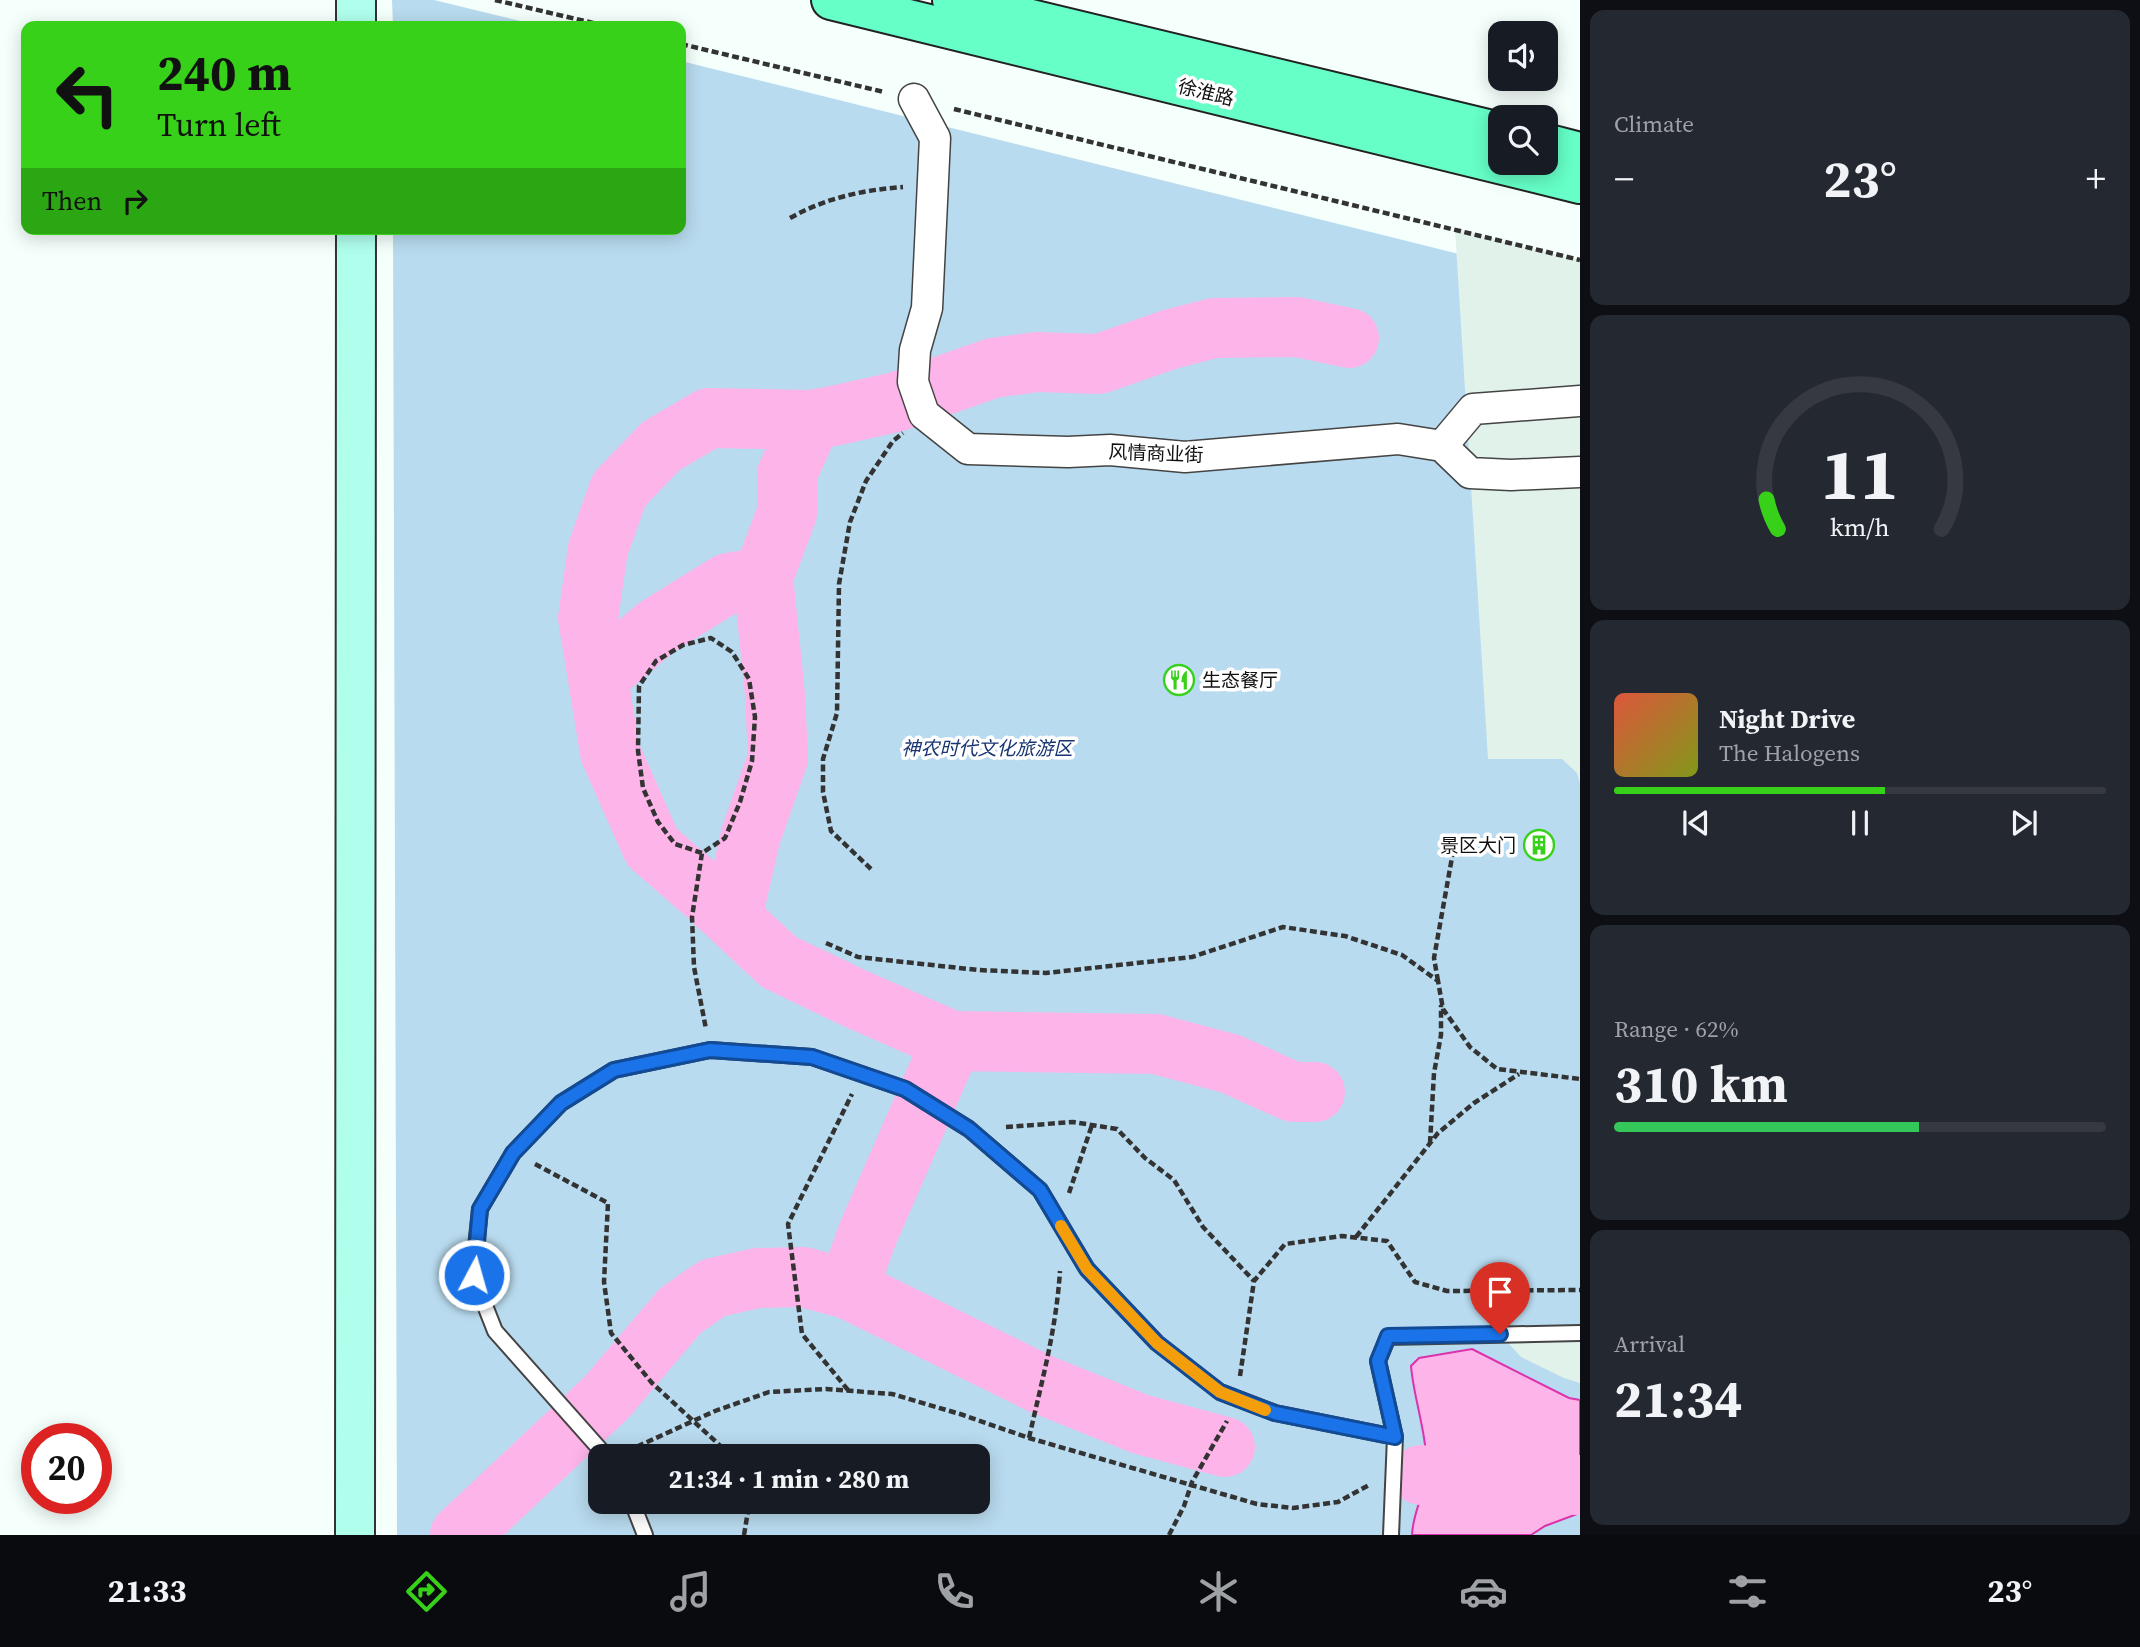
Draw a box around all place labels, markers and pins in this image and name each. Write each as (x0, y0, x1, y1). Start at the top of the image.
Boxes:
restaurant icon: 生态餐厅 (1162, 663, 1196, 697)
place label: 生态餐厅 (1202, 667, 1278, 693)
building icon: 景区大门 (1522, 828, 1556, 862)
place label: 景区大门 (1440, 832, 1516, 858)
pin (1470, 1262, 1530, 1334)

